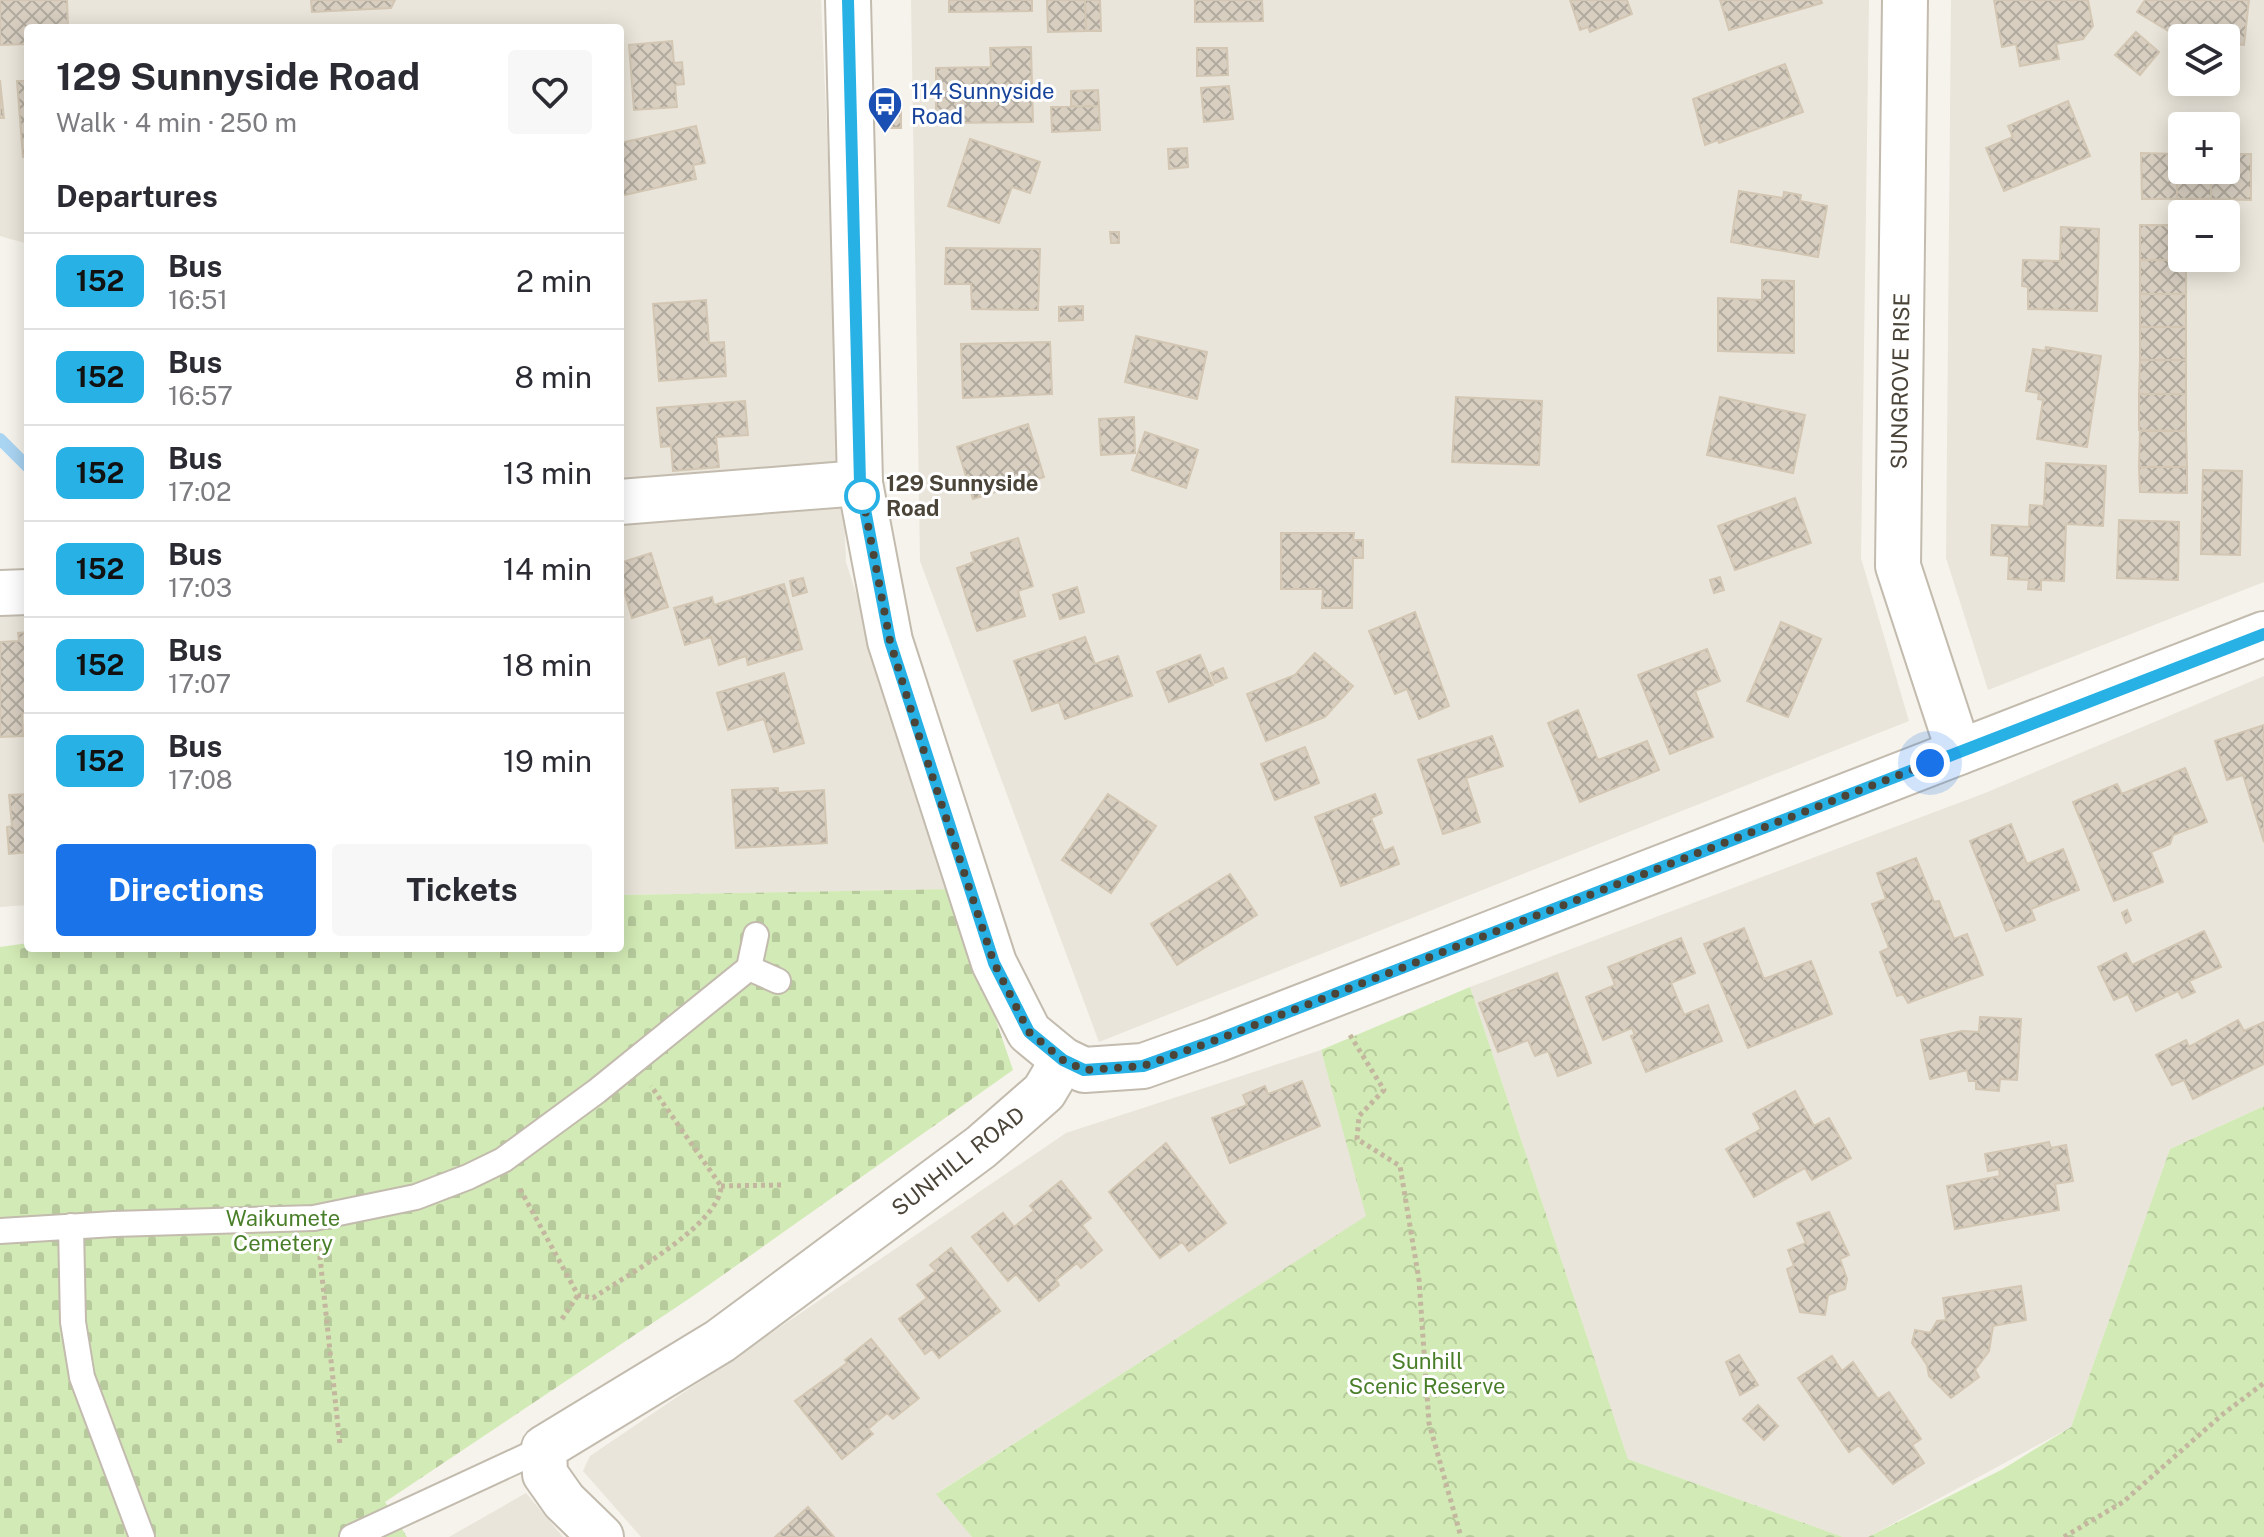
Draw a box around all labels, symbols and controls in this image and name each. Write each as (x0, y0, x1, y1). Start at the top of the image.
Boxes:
map controls (2168, 24, 2240, 272)
button: layers (2168, 24, 2240, 96)
button: heart (508, 50, 592, 134)
text: 129 Sunnyside Road (56, 54, 420, 99)
place label: 114 Sunnyside Road (911, 78, 1054, 129)
bus stop icon: 114 Sunnyside Road (866, 85, 904, 135)
text: Walk · 4 min · 250 m (56, 107, 297, 138)
button: + (2168, 112, 2240, 184)
text: Departures (56, 178, 218, 214)
button: − (2168, 200, 2240, 272)
text: Bus (168, 248, 222, 284)
text: 2 min (516, 263, 592, 299)
text: 152 (76, 264, 124, 297)
text: 16:51 (168, 284, 228, 315)
street label: SUNGROVE RISE (1885, 293, 1915, 469)
text: Bus (168, 344, 222, 380)
text: 8 min (514, 359, 592, 395)
text: 152 (76, 360, 124, 393)
text: 16:57 (168, 380, 233, 411)
text: Bus (168, 440, 222, 476)
text: 13 min (503, 455, 592, 491)
text: 152 (76, 456, 124, 489)
place label: 129 Sunnyside Road (886, 470, 1039, 521)
text: 17:02 (168, 476, 231, 507)
marker: 129 Sunnyside Road (845, 479, 879, 513)
text: Bus (168, 536, 222, 572)
text: 14 min (503, 551, 592, 587)
text: 152 (76, 552, 124, 585)
text: 17:03 (168, 572, 232, 603)
text: Bus (168, 632, 222, 668)
text: 18 min (502, 647, 592, 683)
text: 152 (76, 648, 124, 681)
text: 17:07 (168, 668, 231, 699)
text: Bus (168, 728, 222, 764)
text: 19 min (503, 743, 592, 779)
your location (1910, 743, 1950, 783)
text: 152 (76, 744, 124, 777)
text: 17:08 (168, 764, 233, 795)
button: Directions (56, 844, 316, 936)
button: Tickets (332, 844, 592, 936)
street label: SUNHILL ROAD (886, 1101, 1030, 1221)
park label: Waikumete Cemetery (226, 1205, 340, 1256)
park label: Sunhill Scenic Reserve (1348, 1348, 1506, 1399)

